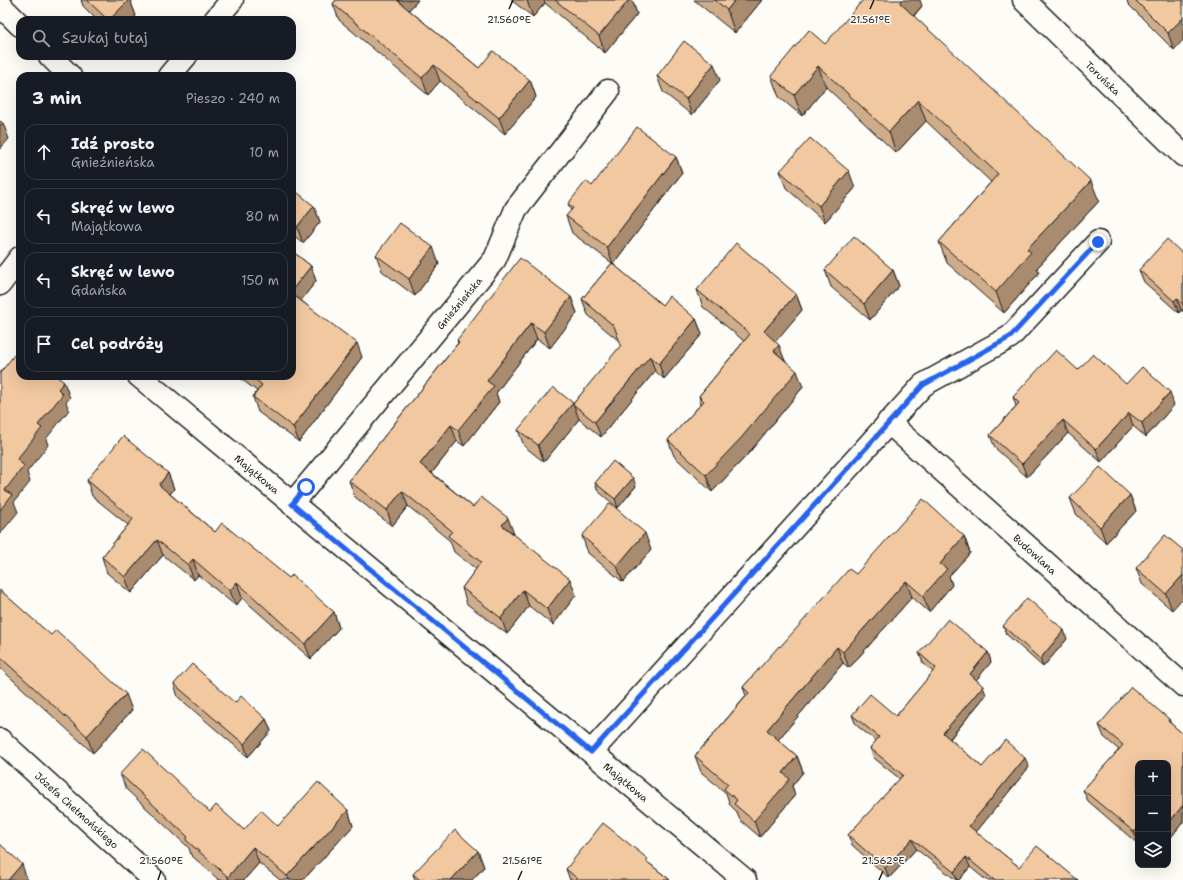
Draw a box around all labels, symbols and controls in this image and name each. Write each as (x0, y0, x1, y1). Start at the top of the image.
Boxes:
text: 21.560°E (487, 13, 531, 26)
text: 21.561°E (850, 13, 890, 26)
search box (16, 16, 296, 60)
icon: search (30, 27, 52, 49)
text: Szukaj tutaj (62, 28, 148, 48)
street label: Toruńska (1082, 59, 1123, 99)
text: 3 min (32, 87, 82, 109)
text: Pieszo · 240 m (186, 90, 280, 107)
text: Idź prosto (71, 134, 155, 154)
icon: ahead (33, 141, 55, 163)
text: 10 m (249, 144, 279, 161)
text: Gnieźnieńska (71, 154, 155, 171)
text: Skręć w lewo (71, 198, 175, 218)
icon: left (33, 205, 55, 227)
text: 80 m (245, 208, 279, 225)
text: Majątkowa (71, 218, 142, 235)
route end (1089, 233, 1107, 251)
text: Skręć w lewo (71, 262, 175, 282)
icon: left (33, 269, 55, 291)
text: 150 m (241, 272, 279, 289)
street label: Gnieźnieńska (434, 274, 486, 332)
text: Gdańska (71, 282, 126, 299)
icon: arrive (33, 333, 55, 355)
text: Cel podróży (71, 334, 163, 354)
street label: Majątkowa (232, 452, 282, 497)
route start (297, 478, 315, 496)
street label: Budowlana (1010, 531, 1060, 578)
street label: Majątkowa (601, 760, 651, 805)
map controls (1135, 760, 1171, 868)
button: + (1135, 760, 1171, 796)
street label: Józefa Chełmońskiego (32, 769, 121, 851)
button: − (1135, 796, 1171, 832)
button: layers (1135, 832, 1171, 868)
text: 21.560°E (139, 854, 183, 867)
text: 21.561°E (502, 854, 542, 867)
text: 21.562°E (861, 854, 905, 867)

